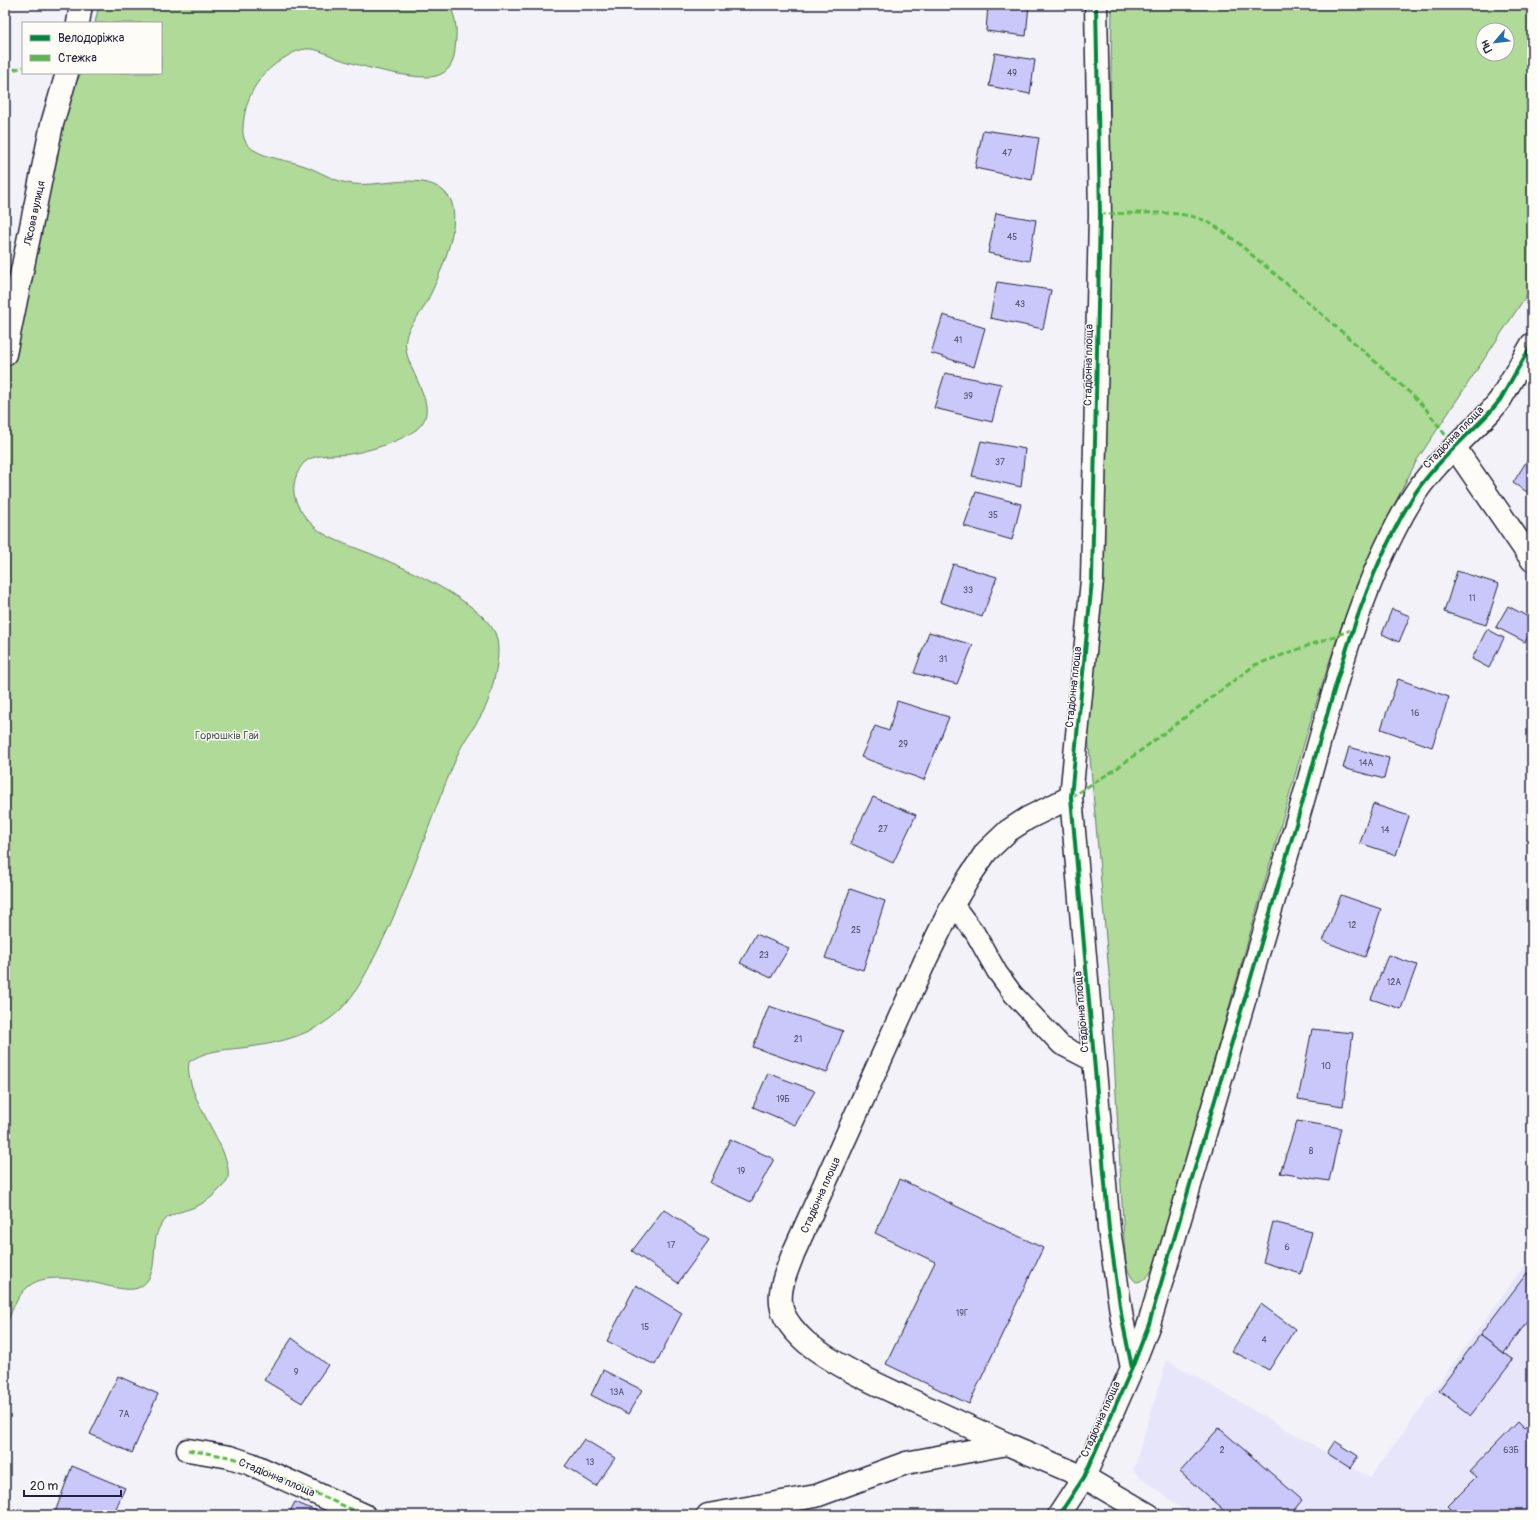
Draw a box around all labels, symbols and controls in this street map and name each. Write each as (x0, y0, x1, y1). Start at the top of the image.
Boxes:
legend (22, 22, 162, 74)
north arrow (1475, 22, 1515, 62)
text: Велодоріжка (58, 31, 125, 46)
text: Пн (1478, 38, 1495, 55)
text: Стежка (58, 51, 97, 66)
house number: 49 (1007, 68, 1017, 79)
house number: 47 (1002, 148, 1012, 159)
street label: Лісова вулиця (21, 180, 48, 248)
house number: 45 (1007, 232, 1017, 243)
house number: 43 (1015, 299, 1025, 310)
street label: Стадіонна площа (1081, 324, 1096, 406)
house number: 41 (954, 335, 962, 346)
house number: 39 (963, 391, 973, 402)
street label: Стадіонна площа (1420, 403, 1486, 471)
house number: 37 (995, 457, 1005, 468)
house number: 35 (988, 510, 998, 521)
house number: 33 (963, 585, 973, 596)
house number: 11 (1468, 593, 1476, 604)
street label: Стадіонна площа (1063, 646, 1084, 728)
house number: 31 (939, 654, 947, 665)
house number: 16 (1411, 708, 1419, 719)
park label: Горюшків Гай (195, 729, 259, 742)
house number: 29 (898, 739, 908, 750)
house number: 14А (1359, 758, 1373, 769)
house number: 27 (878, 824, 888, 835)
house number: 14 (1381, 825, 1390, 836)
house number: 12 (1348, 920, 1356, 931)
house number: 25 (851, 925, 861, 936)
house number: 23 (759, 950, 769, 961)
street label: Стадіонна площа (1071, 971, 1092, 1053)
house number: 12А (1387, 977, 1401, 988)
house number: 21 (794, 1034, 802, 1045)
house number: 10 (1321, 1061, 1331, 1072)
house number: 19Б (776, 1094, 790, 1105)
house number: 8 (1309, 1146, 1314, 1157)
street label: Стадіонна площа (798, 1155, 843, 1235)
house number: 19 (737, 1166, 745, 1177)
house number: 17 (667, 1240, 675, 1251)
house number: 6 (1284, 1242, 1290, 1253)
house number: 19Г (956, 1308, 968, 1319)
house number: 15 (641, 1322, 649, 1333)
house number: 4 (1261, 1335, 1267, 1346)
house number: 9 (294, 1367, 299, 1378)
street label: Стадіонна площа (1078, 1379, 1123, 1459)
house number: 13А (610, 1387, 624, 1398)
house number: 7А (119, 1409, 129, 1420)
house number: 2 (1219, 1445, 1225, 1456)
house number: 63Б (1503, 1445, 1519, 1456)
street label: Стадіонна площа (237, 1456, 317, 1499)
house number: 13 (586, 1457, 594, 1468)
scale bar (24, 1472, 121, 1498)
text: 20 m (30, 1479, 59, 1494)

